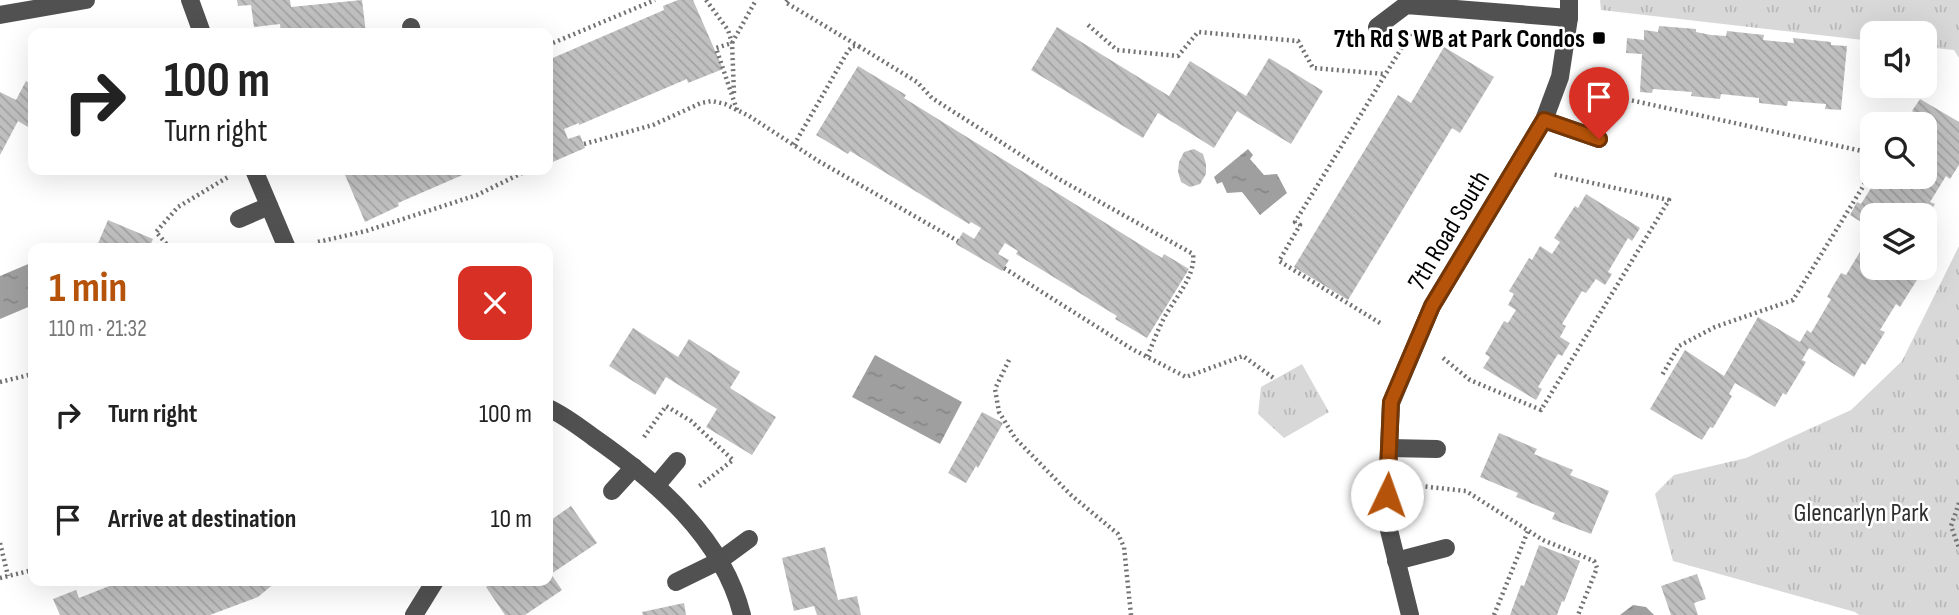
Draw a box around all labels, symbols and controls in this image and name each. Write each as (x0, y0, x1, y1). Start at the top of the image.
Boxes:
map controls (1860, 21, 1937, 280)
button: sound (1860, 21, 1937, 98)
place label: 7th Rd S WB at Park Condos (1334, 24, 1585, 55)
marker: 7th Rd S WB at Park Condos (1591, 30, 1607, 46)
text: 100 m (164, 52, 270, 111)
icon: right (49, 56, 140, 147)
pin (1569, 67, 1629, 139)
icon: arrive (1580, 78, 1618, 116)
text: Turn right (164, 112, 268, 151)
button: search (1860, 112, 1937, 189)
street label: 7th Road South (1402, 166, 1497, 296)
button: layers (1860, 203, 1937, 280)
text: 1 min (49, 263, 127, 314)
button: close (458, 266, 532, 340)
text: 110 m · 21:32 (49, 315, 147, 343)
icon: right (49, 396, 87, 434)
text: Turn right (108, 399, 197, 430)
text: 100 m (479, 399, 532, 430)
position arrow (1350, 458, 1424, 532)
park label: Glencarlyn Park (1793, 498, 1929, 529)
icon: arrive (49, 501, 87, 539)
text: Arrive at destination (108, 504, 296, 535)
text: 10 m (490, 504, 532, 535)

